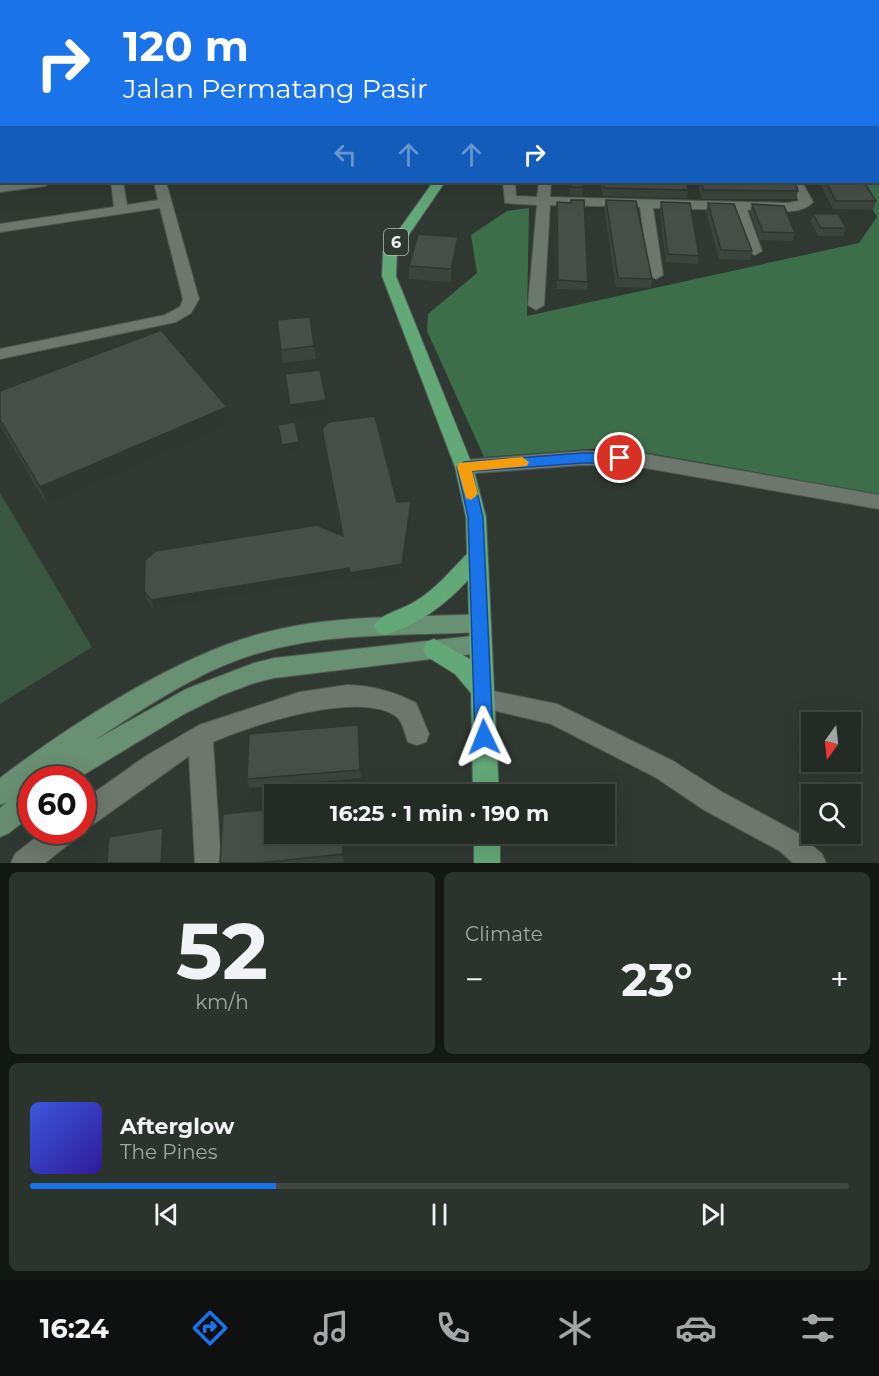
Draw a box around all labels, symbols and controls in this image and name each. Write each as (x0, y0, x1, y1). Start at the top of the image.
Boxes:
text: 120 m (123, 20, 249, 72)
icon: right (24, 24, 102, 102)
text: Jalan Permatang Pasir (123, 72, 428, 105)
icon: left (329, 138, 362, 171)
icon: ahead (392, 138, 425, 171)
icon: ahead (455, 138, 488, 171)
icon: right (518, 138, 551, 171)
road number: 6 (384, 229, 408, 255)
pin (594, 432, 645, 483)
icon: arrive (603, 441, 636, 474)
position arrow (452, 705, 516, 769)
north arrow (801, 712, 861, 772)
map controls (801, 712, 861, 844)
speed limit sign: 60 (18, 766, 96, 844)
button: search (801, 784, 861, 844)
text: 16:25 · 1 min · 190 m (330, 800, 549, 827)
text: 52 (176, 903, 268, 999)
text: Climate (465, 922, 543, 946)
text: 23° (621, 952, 693, 1007)
text: − (465, 959, 484, 999)
text: + (830, 959, 849, 999)
text: km/h (195, 990, 249, 1014)
text: Afterglow (120, 1113, 234, 1140)
text: The Pines (120, 1140, 217, 1164)
icon: previous (150, 1198, 183, 1231)
icon: pause (423, 1198, 456, 1231)
icon: next (696, 1198, 729, 1231)
icon: directions (189, 1307, 231, 1349)
icon: music (310, 1307, 352, 1349)
icon: phone (432, 1307, 474, 1349)
icon: climate (554, 1307, 596, 1349)
icon: car (675, 1307, 717, 1349)
icon: filters (797, 1307, 839, 1349)
text: 16:24 (40, 1312, 109, 1345)

